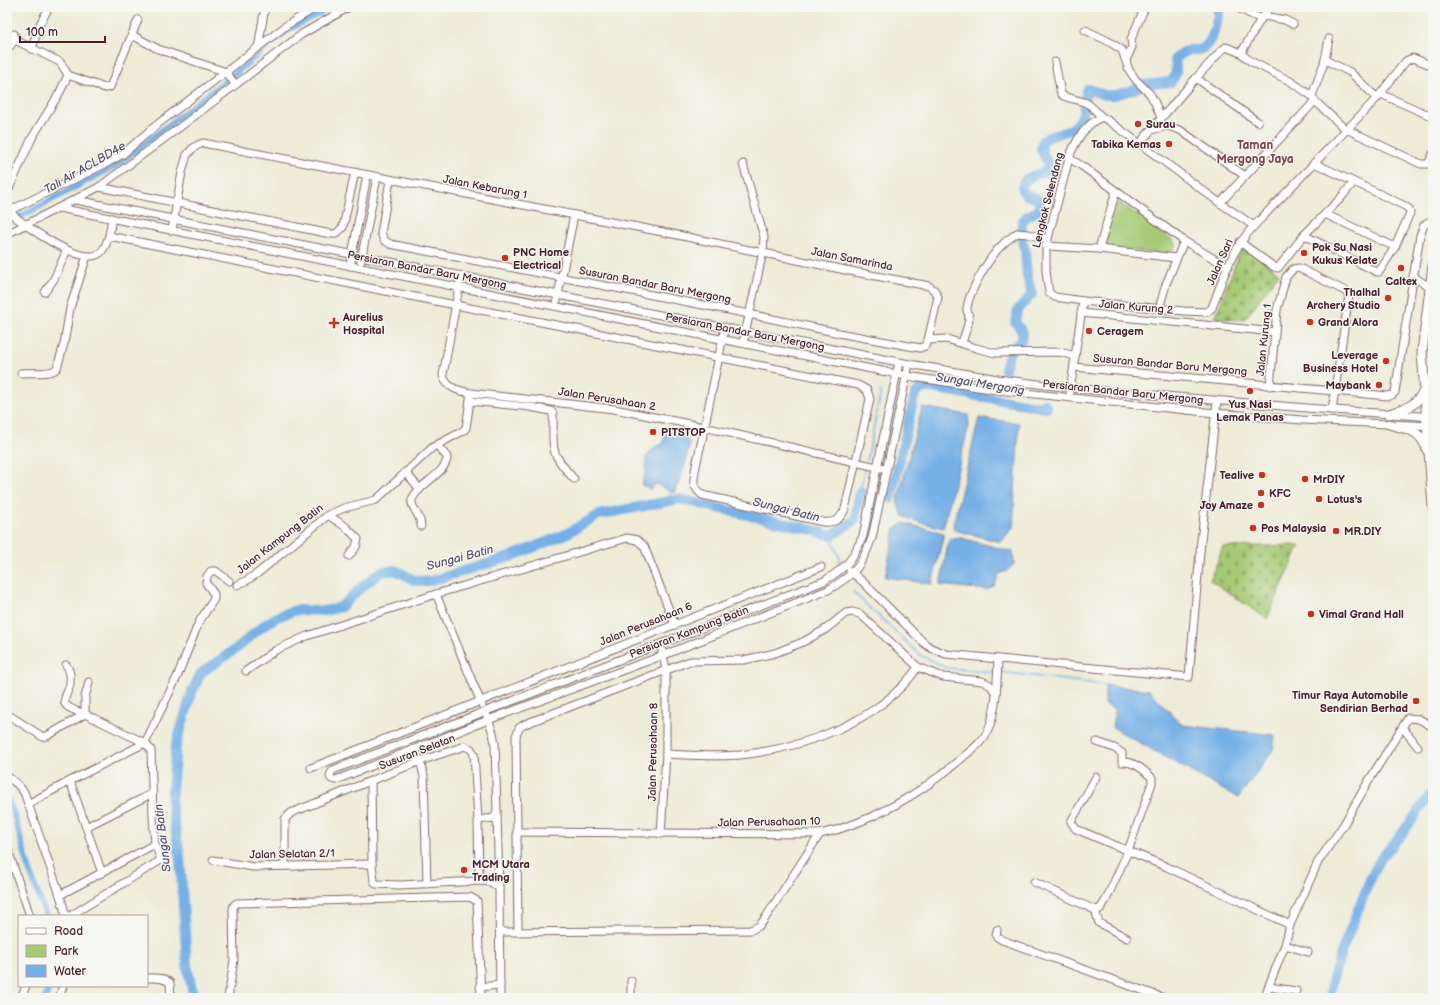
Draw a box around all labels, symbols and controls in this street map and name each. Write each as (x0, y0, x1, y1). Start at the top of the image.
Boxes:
scale bar (20, 18, 105, 44)
text: 100 m (26, 25, 58, 40)
place label: Surau (1146, 118, 1175, 131)
marker: Surau (1133, 119, 1143, 129)
place label: Tabika Kemas (1091, 138, 1162, 151)
district label: Taman Mergong Jaya (1216, 138, 1294, 167)
water label: Tali Air ACLBD4e (42, 139, 128, 197)
marker: Tabika Kemas (1164, 139, 1174, 149)
street label: Lengkok Selendang (1030, 151, 1066, 249)
street label: Jalan Kebarung 1 (442, 172, 528, 202)
street label: Jalan Sari (1204, 237, 1236, 287)
place label: Pok Su Nasi Kukus Kelate (1312, 241, 1378, 267)
street label: Jalan Samarinda (810, 245, 894, 273)
place label: PNC Home Electrical (513, 246, 569, 272)
street label: Persiaran Bandar Baru Mergong (346, 248, 508, 292)
marker: Pok Su Nasi Kukus Kelate (1299, 248, 1309, 258)
marker: PNC Home Electrical (500, 253, 510, 263)
marker: Caltex (1396, 263, 1406, 273)
street label: Susuran Bandar Baru Mergong (578, 264, 732, 306)
place label: Caltex (1385, 275, 1417, 288)
place label: Thalhal Archery Studio (1306, 286, 1380, 312)
marker: Thalhal Archery Studio (1383, 293, 1393, 303)
street label: Jalan Kurung 2 (1098, 297, 1174, 317)
street label: Jalan Kurung 1 (1254, 303, 1274, 377)
street label: Persiaran Bandar Baru Mergong (664, 310, 826, 354)
place label: Aurelius Hospital (342, 311, 385, 337)
place label: Grand Alora (1318, 316, 1378, 329)
marker: Aurelius Hospital (328, 317, 340, 329)
marker: Grand Alora (1305, 317, 1315, 327)
place label: Ceragem (1097, 325, 1144, 338)
marker: Ceragem (1084, 326, 1094, 336)
place label: Leverage Business Hotel (1303, 349, 1378, 375)
street label: Susuran Bandar Baru Mergong (1092, 352, 1248, 378)
marker: Leverage Business Hotel (1381, 356, 1391, 366)
water label: Sungai Mergong (935, 370, 1026, 398)
street label: Persiaran Bandar Baru Mergong (1042, 377, 1204, 407)
place label: Maybank (1325, 379, 1371, 392)
marker: Maybank (1374, 380, 1384, 390)
street label: Jalan Perusahaan 2 (557, 385, 657, 413)
marker: Yus Nasi Lemak Panas (1245, 386, 1255, 396)
place label: Yus Nasi Lemak Panas (1216, 398, 1284, 424)
place label: PITSTOP (661, 426, 705, 439)
marker: PITSTOP (648, 427, 658, 437)
place label: Tealive (1220, 469, 1254, 482)
marker: Tealive (1257, 470, 1267, 480)
place label: MrDIY (1313, 473, 1345, 486)
marker: MrDIY (1300, 474, 1310, 484)
place label: KFC (1269, 487, 1291, 500)
marker: KFC (1256, 488, 1266, 498)
place label: Lotus's (1327, 493, 1363, 506)
water label: Sungai Batin (751, 494, 821, 526)
marker: Lotus's (1314, 494, 1324, 504)
place label: Joy Amaze (1200, 499, 1253, 512)
marker: Joy Amaze (1256, 500, 1266, 510)
street label: Jalan Kampung Batin (234, 501, 326, 577)
place label: Pos Malaysia (1261, 522, 1326, 535)
marker: Pos Malaysia (1248, 523, 1258, 533)
place label: MR.DIY (1344, 525, 1382, 538)
marker: MR.DIY (1331, 526, 1341, 536)
water label: Sungai Batin (425, 542, 495, 574)
street label: Jalan Perusahaan 6 (598, 599, 694, 649)
street label: Persiaran Kampung Batin (628, 603, 750, 661)
place label: Vimal Grand Hall (1319, 608, 1404, 621)
marker: Vimal Grand Hall (1306, 609, 1316, 619)
place label: Timur Raya Automobile Sendirian Berhad (1292, 689, 1408, 715)
marker: Timur Raya Automobile Sendirian Berhad (1411, 696, 1421, 706)
street label: Jalan Perusahaan 8 (646, 703, 660, 801)
street label: Susuran Selatan (377, 731, 457, 773)
water label: Sungai Batin (151, 803, 175, 873)
street label: Jalan Perusahaan 10 (718, 815, 821, 829)
street label: Jalan Selatan 2/1 (249, 847, 335, 861)
place label: MCM Utara Trading (472, 858, 530, 884)
marker: MCM Utara Trading (459, 865, 469, 875)
legend (18, 915, 148, 987)
text: Road (54, 924, 83, 939)
text: Park (54, 944, 78, 959)
text: Water (54, 964, 86, 979)

